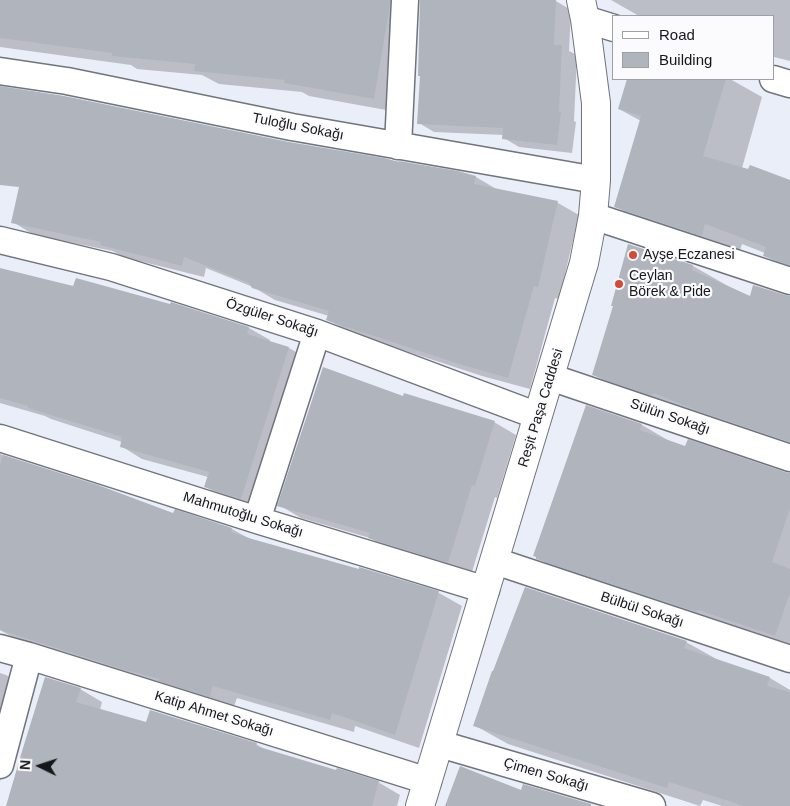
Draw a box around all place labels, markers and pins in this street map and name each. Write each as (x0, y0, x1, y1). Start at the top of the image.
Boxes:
place label: Ayşe Eczanesi (643, 247, 735, 263)
marker: Ayşe Eczanesi (627, 249, 639, 261)
place label: Ceylan Börek & Pide (629, 268, 711, 300)
marker: Ceylan Börek & Pide (613, 278, 625, 290)

